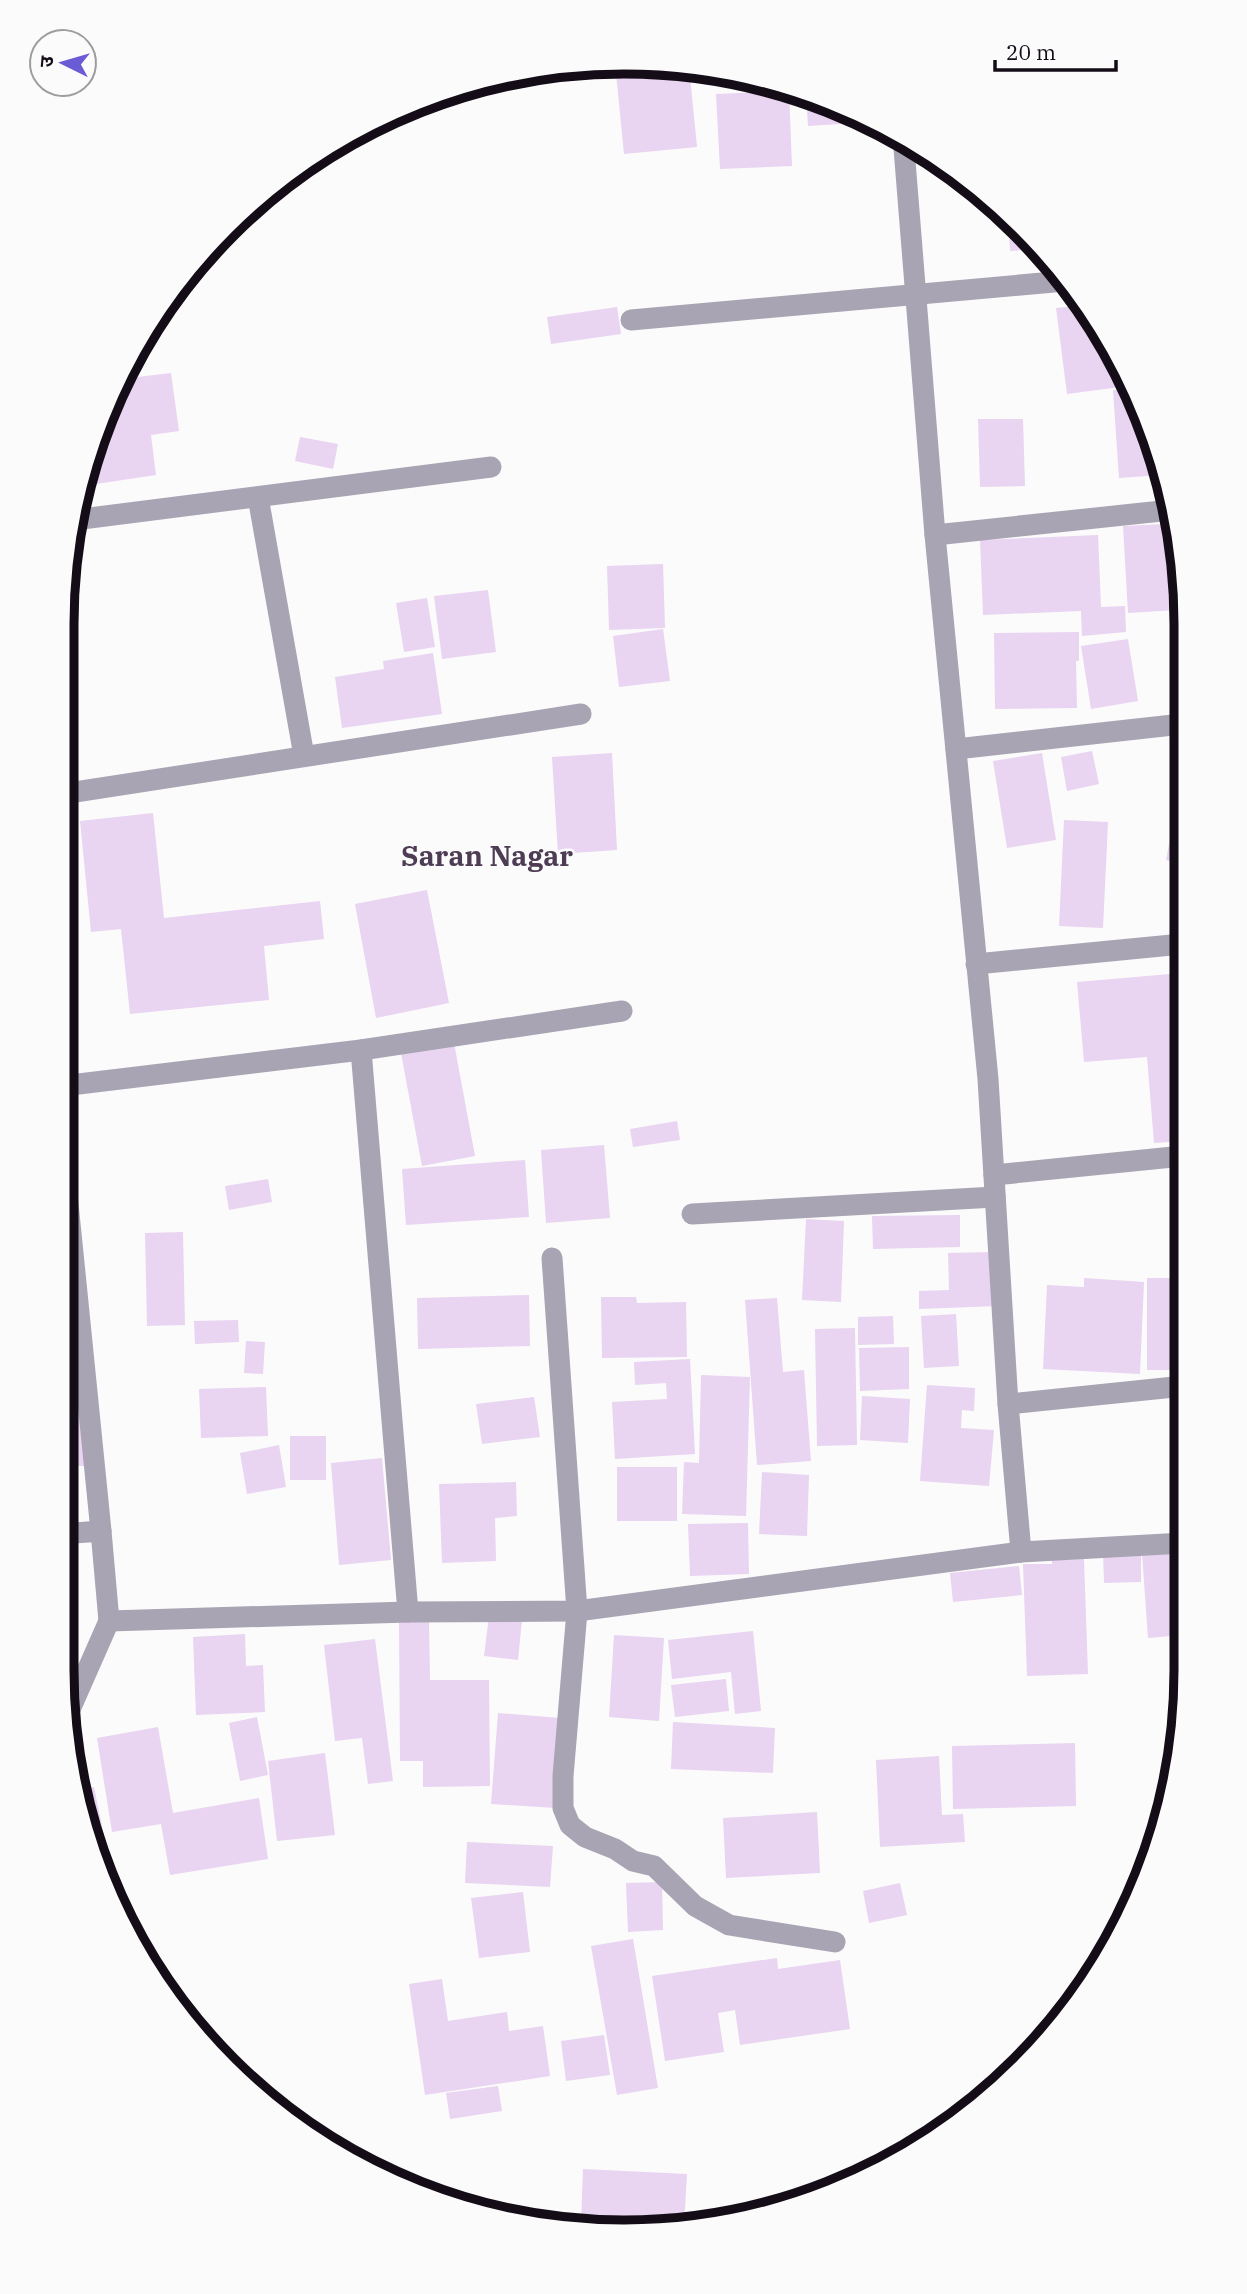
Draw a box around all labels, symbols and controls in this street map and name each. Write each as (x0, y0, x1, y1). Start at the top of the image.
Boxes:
north arrow (28, 28, 98, 98)
scale bar (995, 28, 1116, 72)
text: 20 m (1006, 38, 1056, 66)
text: उ (34, 54, 59, 68)
district label: Saran Nagar (401, 837, 573, 874)

